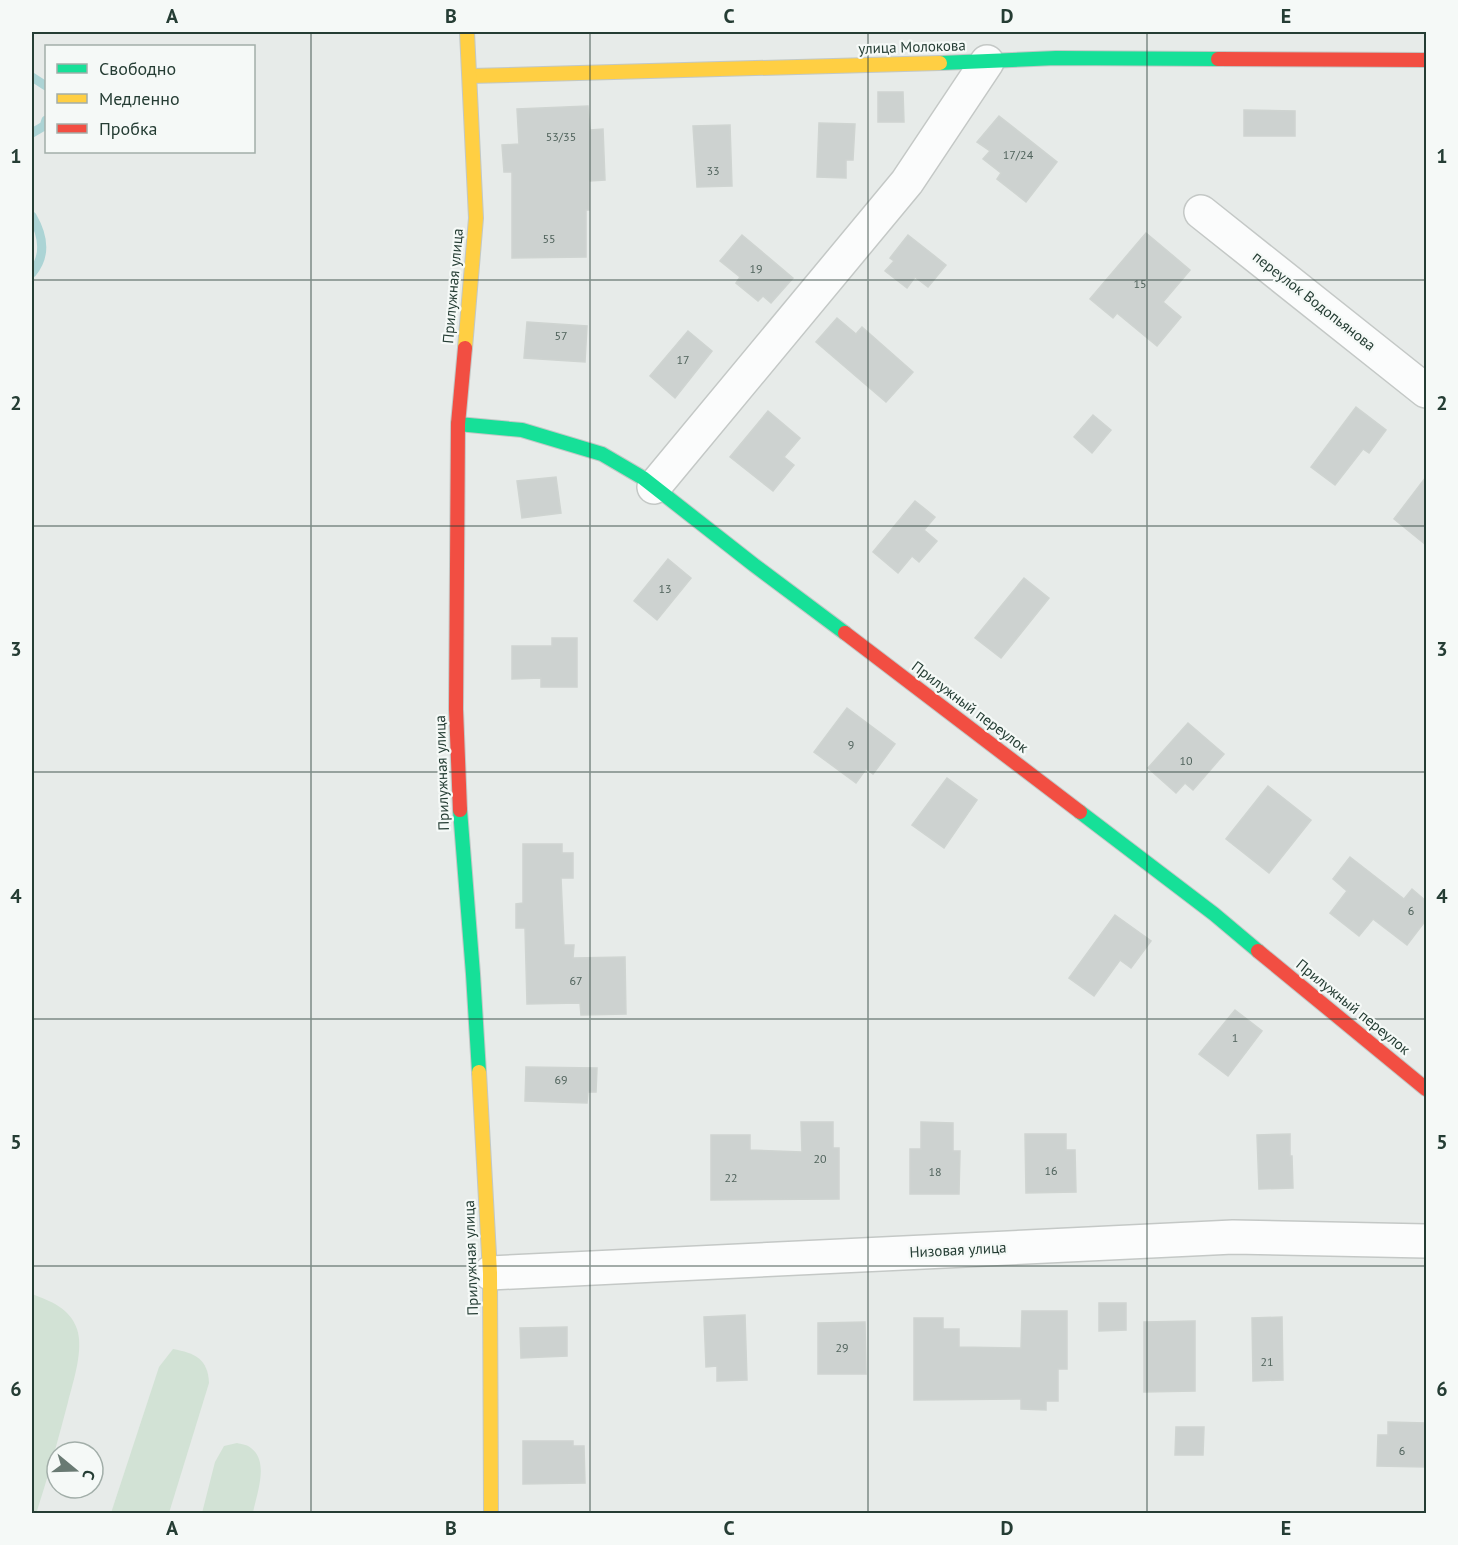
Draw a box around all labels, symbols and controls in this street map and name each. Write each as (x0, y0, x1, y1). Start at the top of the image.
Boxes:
text: A (166, 3, 179, 29)
text: B (445, 3, 457, 29)
text: C (723, 3, 735, 29)
text: D (1001, 3, 1014, 29)
text: E (1281, 3, 1291, 29)
street label: улица Молокова (858, 35, 966, 58)
legend (45, 45, 255, 153)
text: Свободно (99, 57, 176, 80)
text: Медленно (99, 87, 180, 110)
text: Пробка (99, 117, 157, 140)
house number: 53/35 (546, 129, 576, 144)
text: 1 (10, 143, 22, 169)
text: 1 (1436, 143, 1448, 169)
house number: 17/24 (1003, 147, 1034, 162)
house number: 33 (706, 163, 720, 178)
street label: Прилужная улица (438, 228, 467, 344)
house number: 55 (542, 231, 556, 246)
street label: переулок Водопьянова (1249, 247, 1380, 354)
house number: 19 (749, 261, 763, 276)
house number: 15 (1133, 276, 1147, 291)
house number: 57 (554, 328, 568, 343)
house number: 17 (676, 352, 690, 367)
text: 2 (10, 390, 22, 416)
text: 2 (1436, 390, 1448, 416)
house number: 13 (658, 581, 672, 596)
text: 3 (10, 636, 22, 662)
text: 3 (1436, 636, 1448, 662)
street label: Прилужный переулок (908, 656, 1033, 757)
street label: Прилужная улица (430, 715, 453, 831)
house number: 9 (848, 737, 854, 752)
house number: 10 (1179, 753, 1193, 768)
text: 4 (10, 883, 22, 909)
text: 4 (1436, 883, 1448, 909)
house number: 6 (1408, 903, 1414, 918)
street label: Прилужный переулок (1292, 955, 1415, 1059)
house number: 67 (569, 973, 583, 988)
house number: 1 (1232, 1030, 1238, 1045)
house number: 69 (554, 1072, 568, 1087)
text: 5 (10, 1129, 22, 1155)
text: 5 (1436, 1129, 1448, 1155)
house number: 20 (813, 1151, 827, 1166)
house number: 16 (1044, 1163, 1058, 1178)
house number: 18 (928, 1164, 942, 1179)
house number: 22 (724, 1170, 738, 1185)
street label: Прилужная улица (459, 1200, 482, 1316)
street label: Низовая улица (909, 1237, 1007, 1262)
house number: 29 (835, 1340, 849, 1355)
house number: 21 (1260, 1354, 1274, 1369)
text: 6 (10, 1376, 22, 1402)
text: 6 (1436, 1376, 1448, 1402)
north arrow (45, 1440, 105, 1500)
house number: 6 (1399, 1443, 1405, 1458)
text: С (78, 1467, 100, 1482)
text: A (166, 1515, 179, 1541)
text: B (445, 1515, 457, 1541)
text: C (723, 1515, 735, 1541)
text: D (1001, 1515, 1014, 1541)
text: E (1281, 1515, 1291, 1541)

